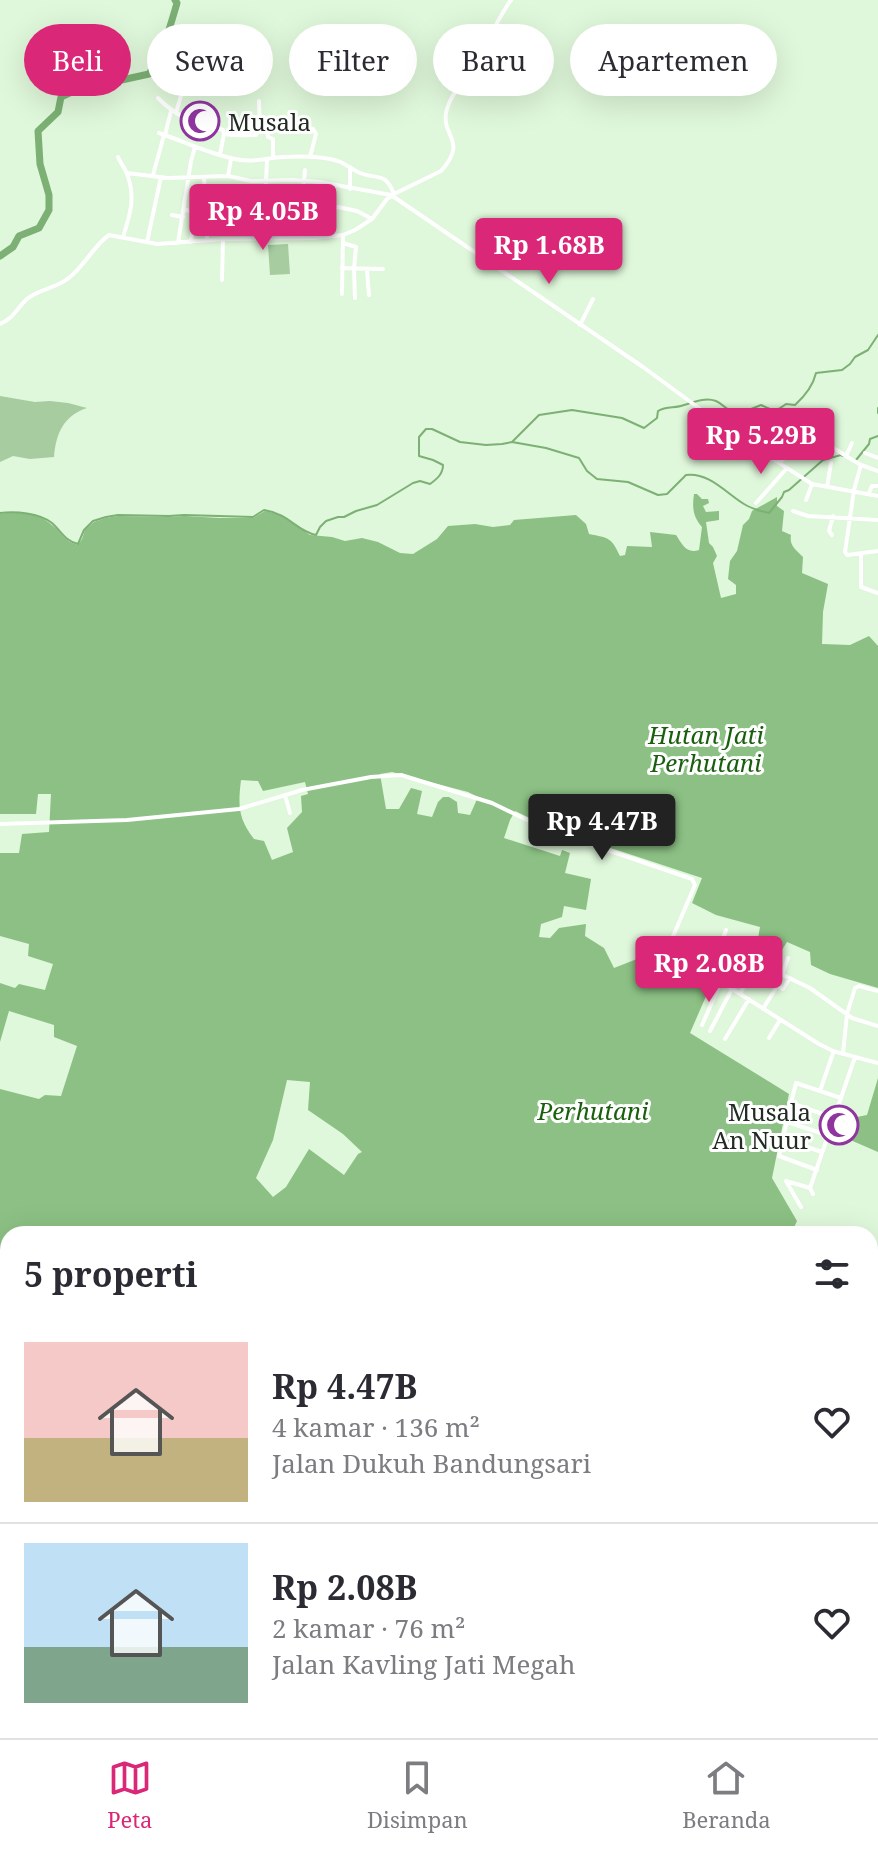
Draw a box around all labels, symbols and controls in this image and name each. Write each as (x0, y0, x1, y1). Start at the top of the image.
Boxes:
chip: Beli (24, 24, 131, 96)
chip: Sewa (147, 24, 273, 96)
chip: Filter (289, 24, 417, 96)
chip: Baru (433, 24, 554, 96)
chip: Apartemen (570, 24, 777, 96)
mosque icon: Musala (179, 100, 221, 142)
place label: Musala (228, 105, 311, 138)
pin: Rp 4.05B (180, 184, 346, 252)
text: Rp 4.05B (207, 192, 319, 228)
pin: Rp 1.68B (466, 218, 632, 286)
text: Rp 1.68B (493, 226, 605, 262)
pin: Rp 5.29B (678, 408, 844, 476)
text: Rp 5.29B (705, 416, 817, 452)
park label: Hutan Jati Perhutani (647, 718, 764, 779)
pin: Rp 4.47B (519, 794, 685, 862)
text: Rp 4.47B (546, 802, 658, 838)
pin: Rp 2.08B (626, 936, 792, 1004)
text: Rp 2.08B (653, 944, 765, 980)
park label: Perhutani (536, 1094, 649, 1127)
place label: Musala An Nuur (712, 1095, 811, 1156)
mosque icon: Musala An Nuur (818, 1104, 860, 1146)
text: 5 properti (24, 1251, 198, 1297)
icon: filters (810, 1252, 854, 1296)
text: Rp 4.47B (272, 1363, 417, 1409)
icon: home (88, 1374, 184, 1470)
icon: heart (810, 1400, 854, 1444)
text: 4 kamar · 136 m² (272, 1409, 480, 1445)
text: Jalan Dukuh Bandungsari (272, 1445, 591, 1481)
text: Rp 2.08B (272, 1564, 417, 1610)
icon: home (88, 1575, 184, 1671)
icon: heart (810, 1601, 854, 1645)
text: 2 kamar · 76 m² (272, 1610, 465, 1646)
text: Jalan Kavling Jati Megah (272, 1646, 576, 1682)
tab: Peta (107, 1756, 152, 1834)
tab: Disimpan (367, 1756, 468, 1834)
tab: Beranda (682, 1756, 771, 1834)

